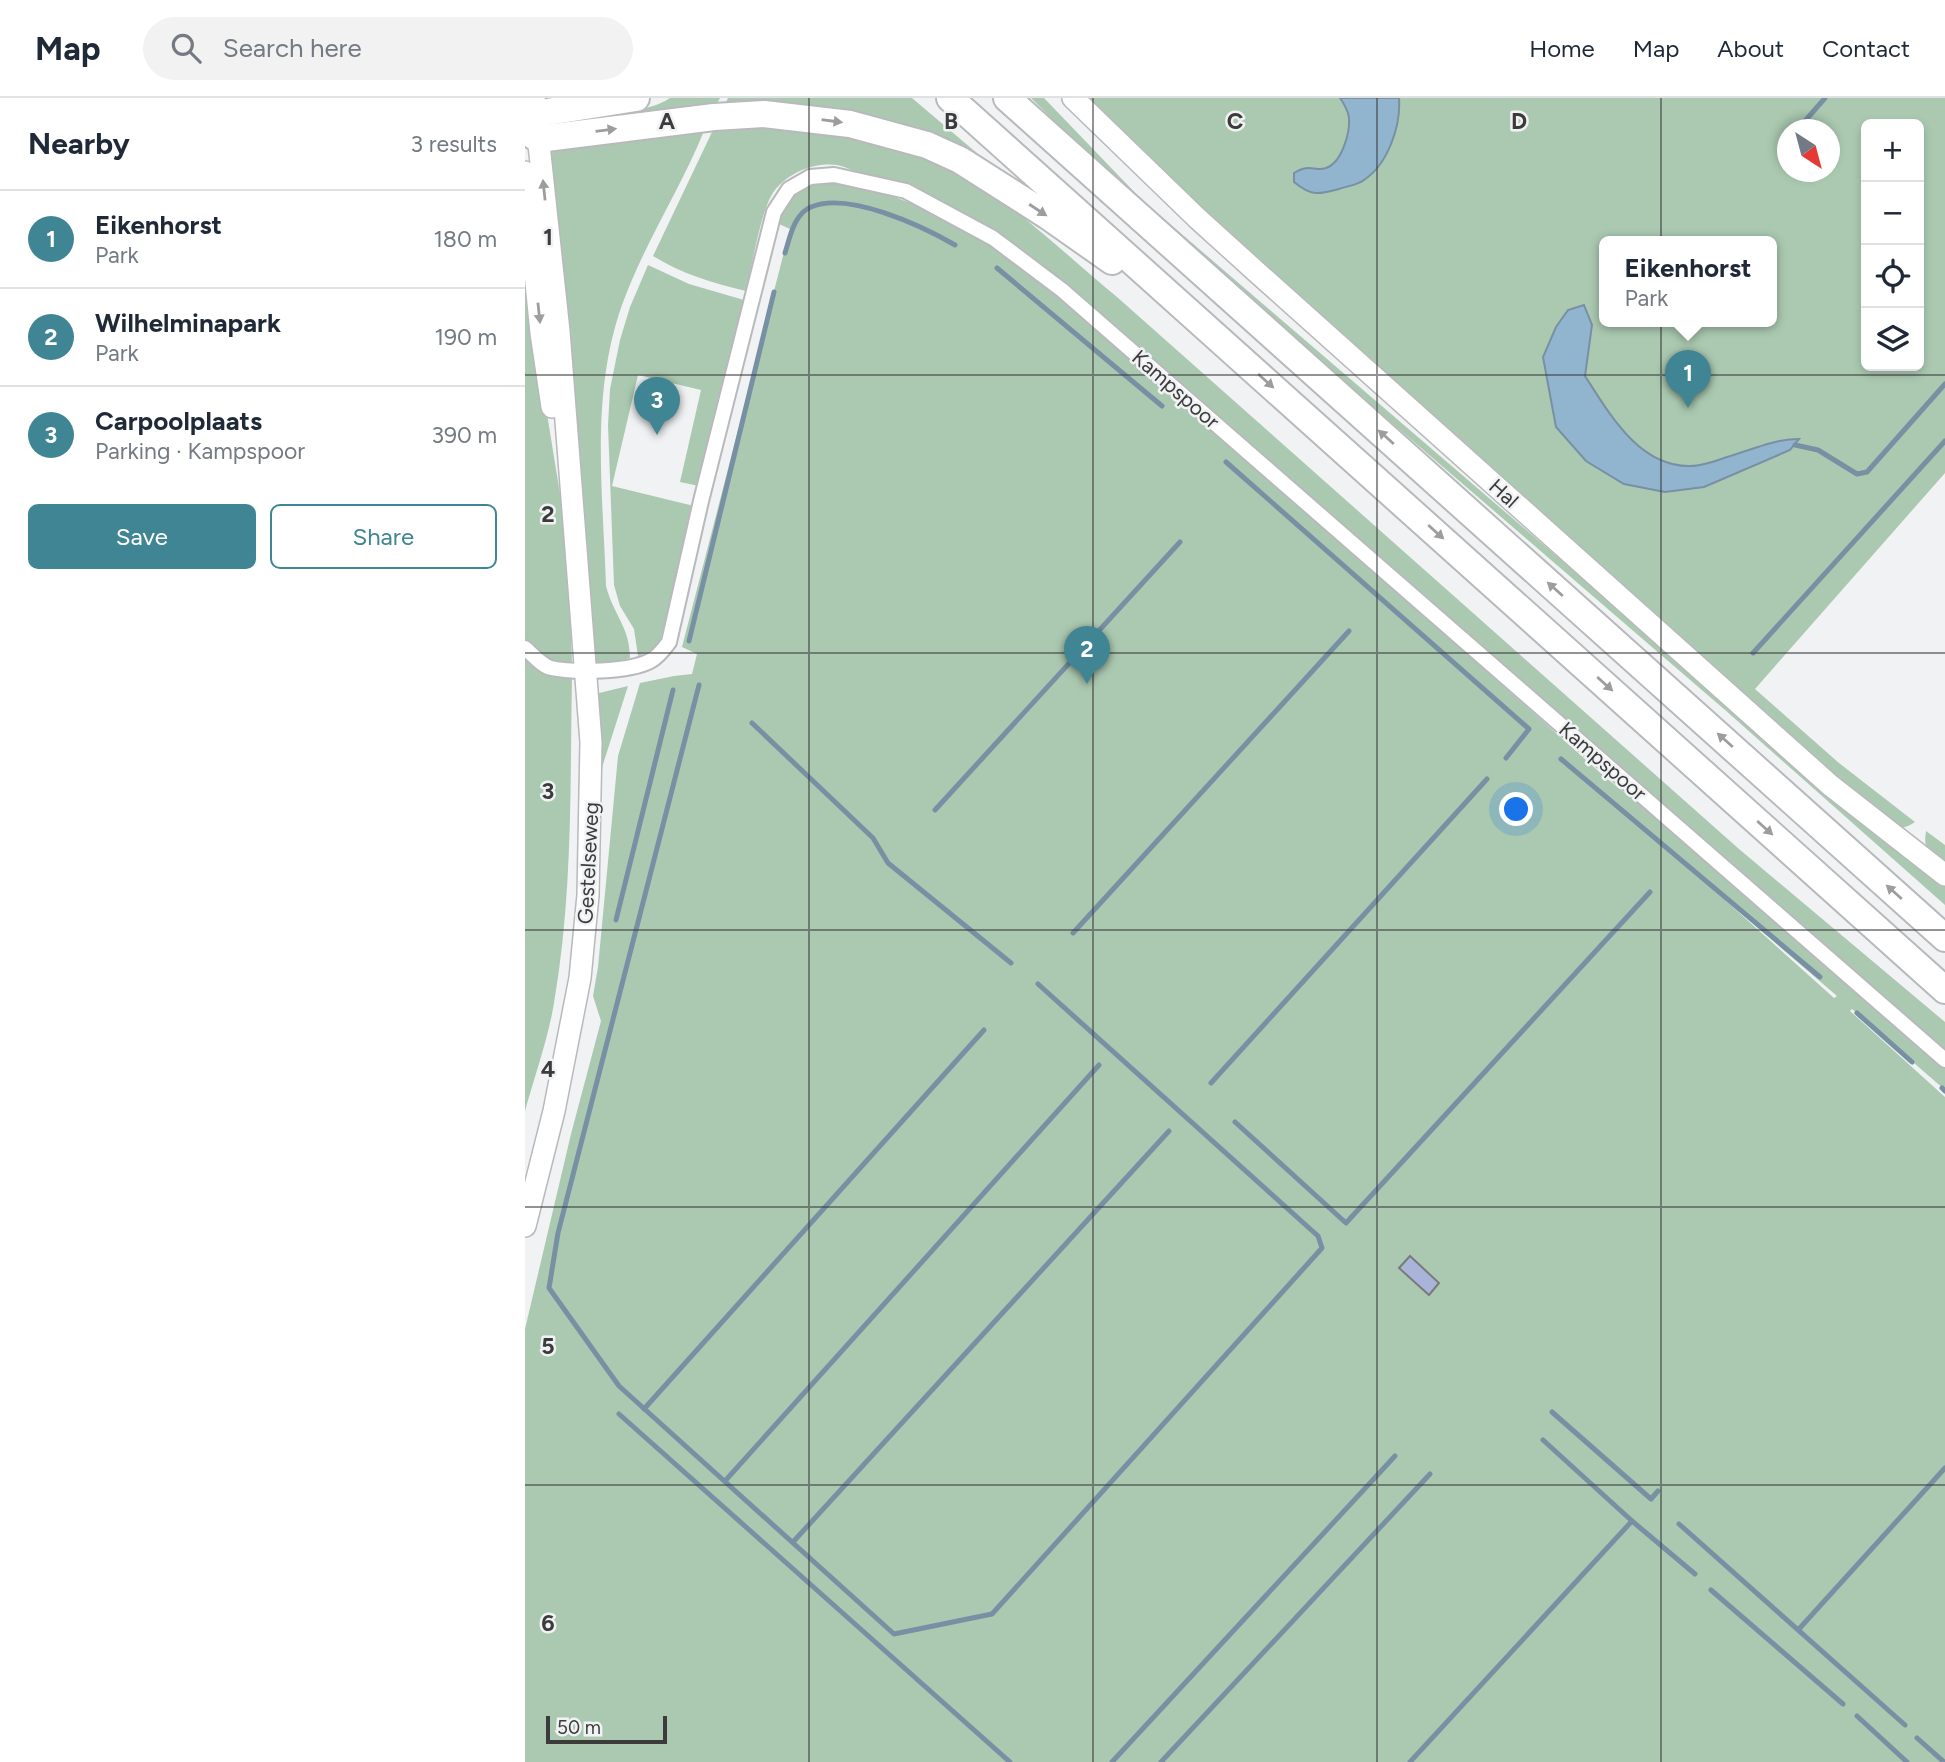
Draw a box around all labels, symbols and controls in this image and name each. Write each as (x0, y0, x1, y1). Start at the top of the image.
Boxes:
search box (143, 17, 633, 80)
text: Map (35, 29, 101, 68)
icon: search (167, 29, 205, 67)
text: Search here (223, 32, 362, 64)
text: Home (1529, 34, 1595, 63)
text: Map (1633, 34, 1679, 63)
text: About (1717, 34, 1784, 63)
text: Contact (1822, 34, 1910, 63)
text: A (659, 107, 676, 135)
text: B (944, 107, 958, 135)
text: C (1227, 107, 1244, 135)
text: D (1511, 107, 1527, 135)
one-way arrow (821, 116, 843, 127)
north arrow (1777, 119, 1840, 182)
map controls (1861, 119, 1924, 371)
button: + (1861, 119, 1924, 182)
text: Nearby (28, 125, 130, 162)
one-way arrow (595, 125, 617, 136)
text: 3 results (410, 130, 497, 158)
one-way arrow (538, 179, 549, 201)
button: − (1861, 182, 1924, 245)
one-way arrow (1029, 203, 1048, 216)
text: Eikenhorst (95, 209, 222, 241)
text: 1 (543, 223, 553, 251)
text: 1 (46, 225, 56, 253)
text: 180 m (433, 225, 497, 253)
popup (1599, 236, 1777, 327)
text: Park (95, 241, 139, 269)
button: locate (1861, 245, 1924, 308)
text: Eikenhorst (1625, 252, 1751, 284)
text: Park (1625, 284, 1668, 312)
one-way arrow (534, 303, 545, 325)
text: Wilhelminapark (95, 307, 281, 339)
button: layers (1861, 308, 1924, 371)
text: 2 (44, 323, 58, 351)
text: 190 m (434, 323, 497, 351)
text: Park (95, 339, 139, 367)
street label: Kampspoor (1127, 344, 1225, 434)
pin: 1 (1665, 350, 1711, 408)
one-way arrow (1257, 372, 1274, 388)
pin: 3 (634, 377, 680, 435)
text: Carpoolplaats (95, 405, 262, 437)
text: 3 (45, 421, 57, 449)
text: 390 m (431, 421, 497, 449)
one-way arrow (1377, 429, 1395, 445)
text: Parking · Kampspoor (95, 437, 305, 465)
street label: Hal (1484, 473, 1524, 513)
text: 2 (541, 500, 555, 528)
button: Save (28, 504, 256, 569)
button: Share (270, 504, 497, 569)
one-way arrow (1427, 524, 1444, 540)
one-way arrow (1547, 581, 1564, 597)
pin: 2 (1064, 626, 1110, 684)
one-way arrow (1596, 676, 1614, 692)
street label: Kampspoor (1554, 716, 1652, 806)
one-way arrow (1716, 732, 1734, 748)
text: 3 (542, 777, 554, 805)
your location (1499, 792, 1533, 826)
street label: Gestelseweg (572, 801, 604, 925)
one-way arrow (1756, 820, 1774, 836)
one-way arrow (1885, 884, 1903, 900)
text: 4 (541, 1055, 555, 1083)
text: 5 (541, 1332, 555, 1360)
text: 6 (541, 1609, 555, 1637)
scale bar (546, 1713, 667, 1745)
text: 50 m (557, 1716, 601, 1739)

